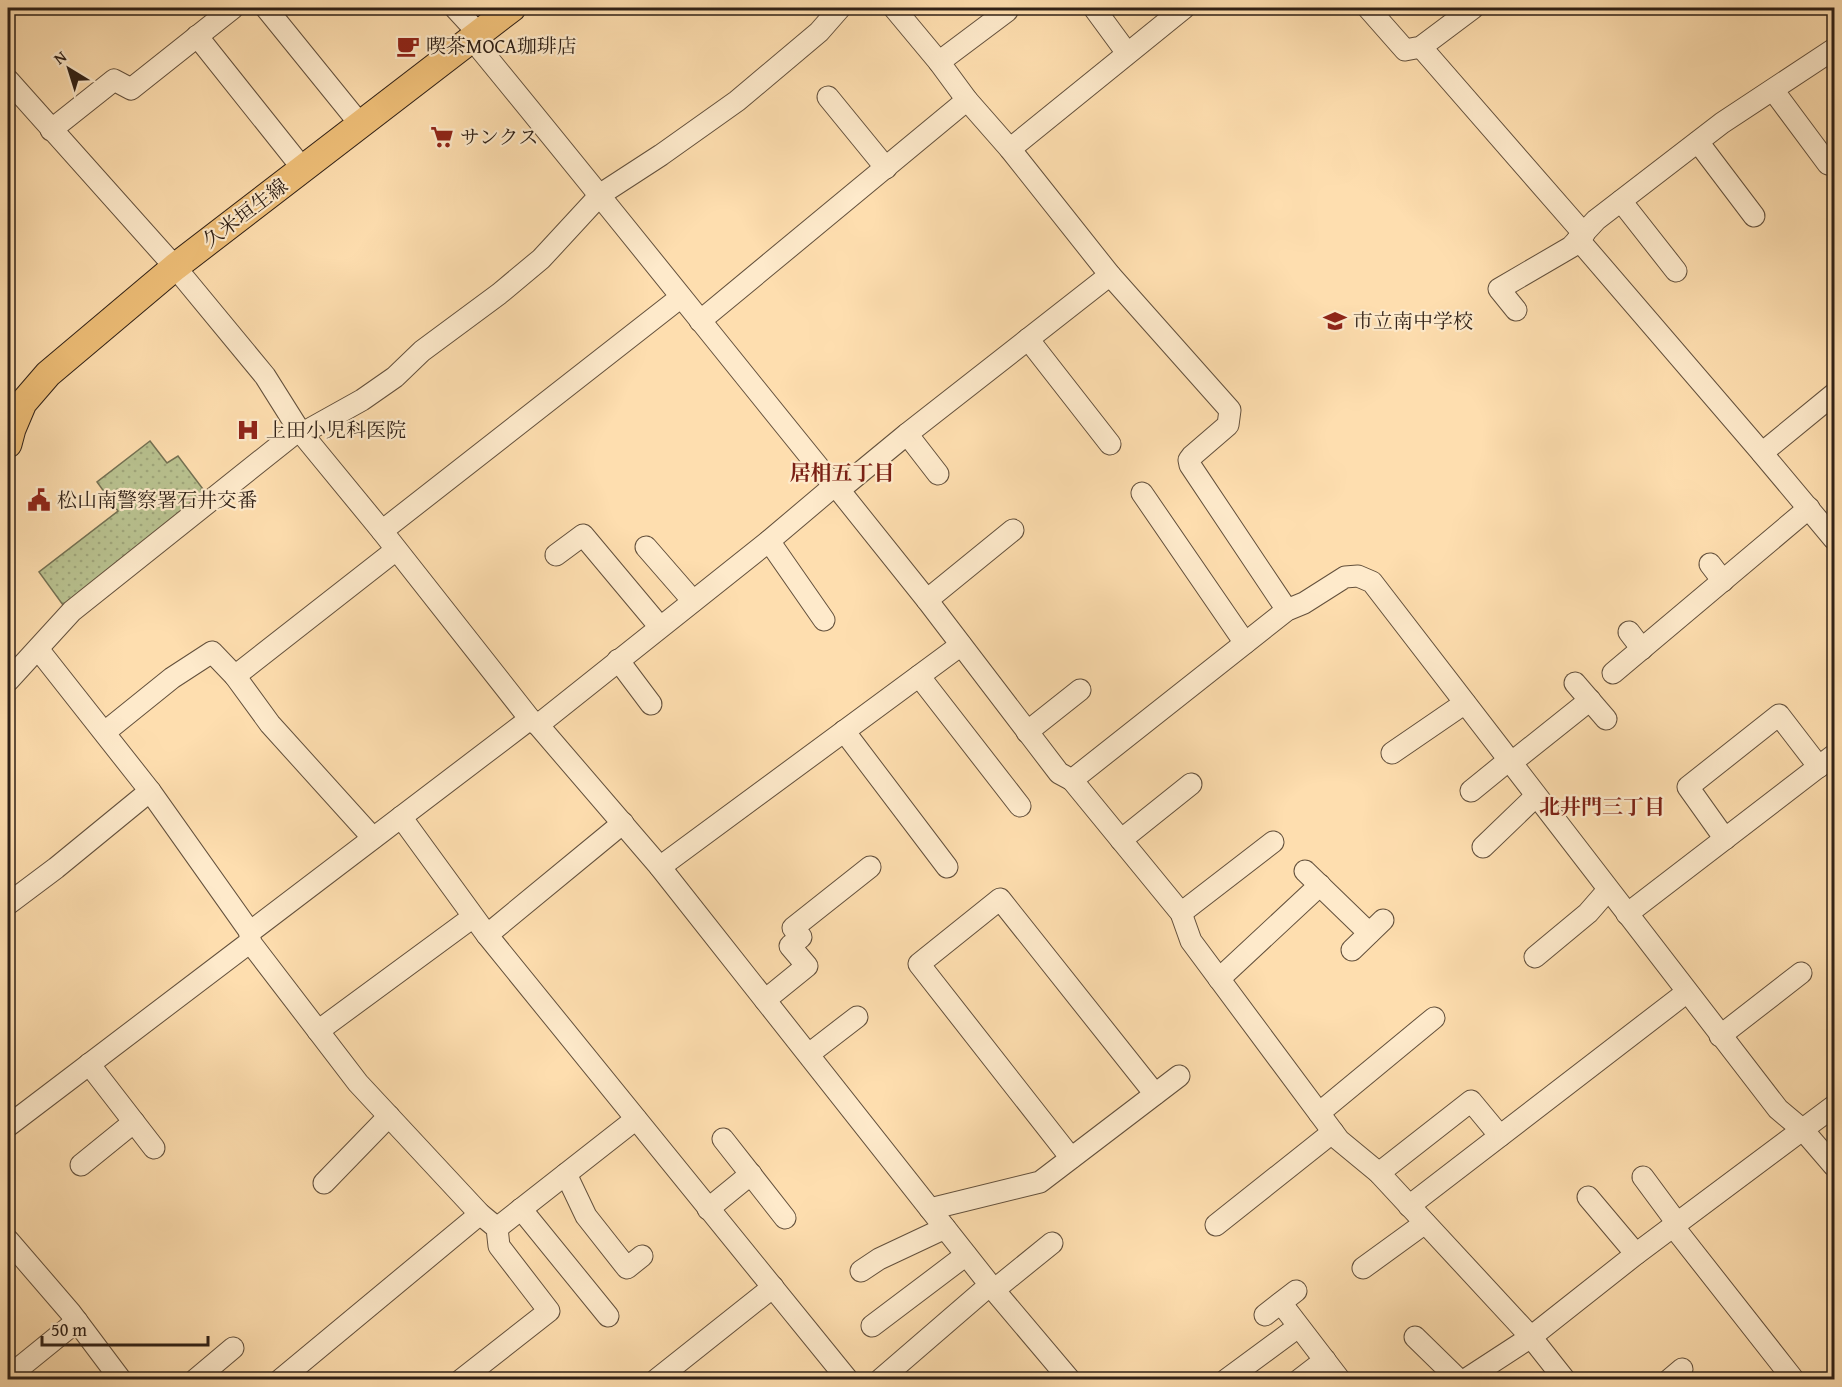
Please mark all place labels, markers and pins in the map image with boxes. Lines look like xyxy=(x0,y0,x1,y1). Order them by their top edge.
place label: 喫茶MOCA珈琲店 xyxy=(426,31,577,60)
cafe icon: 喫茶MOCA珈琲店 xyxy=(395,33,421,59)
place label: サンクス xyxy=(460,122,538,151)
supermarket icon: サンクス xyxy=(429,124,455,150)
place label: 市立南中学校 xyxy=(1353,306,1473,335)
school or university icon: 市立南中学校 xyxy=(1322,308,1348,334)
place label: 上田小児科医院 xyxy=(266,415,406,444)
hospital icon: 上田小児科医院 xyxy=(235,417,261,443)
place label: 松山南警察署石井交番 xyxy=(57,485,257,514)
public building icon: 松山南警察署石井交番 xyxy=(26,487,52,513)

